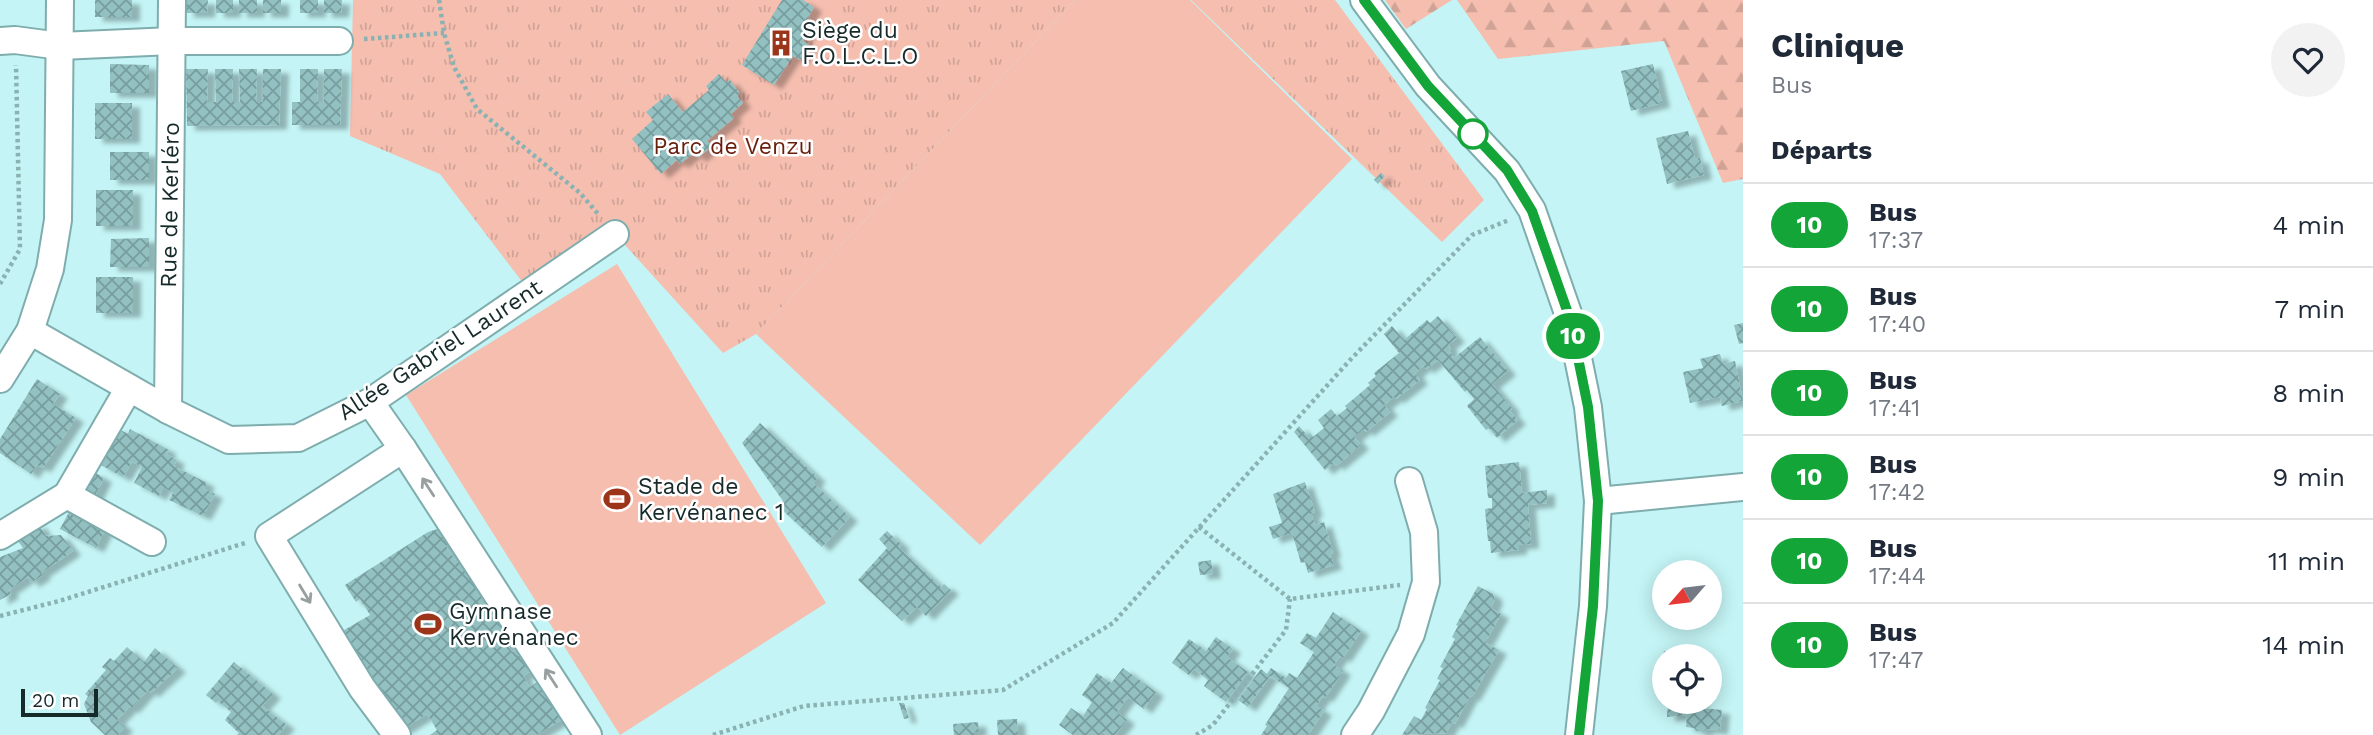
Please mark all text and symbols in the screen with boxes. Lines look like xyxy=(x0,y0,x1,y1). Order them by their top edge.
place label: Siège du F.O.L.C.L.O xyxy=(802,17,919,70)
button: heart xyxy=(2271,23,2345,97)
text: Clinique xyxy=(1771,26,1904,65)
building icon: Siège du F.O.L.C.L.O xyxy=(766,28,796,58)
text: Bus xyxy=(1771,72,1812,99)
unlabelled marker xyxy=(1458,119,1488,149)
street label: Rue de Kerléro xyxy=(155,122,185,288)
park label: Parc de Venzu xyxy=(653,133,813,160)
text: Départs xyxy=(1771,135,1872,165)
text: Bus xyxy=(1869,197,1917,227)
text: 4 min xyxy=(2272,210,2345,240)
text: 10 xyxy=(1797,211,1822,239)
text: 17:37 xyxy=(1869,227,1923,254)
street label: Allée Gabriel Laurent xyxy=(333,274,547,426)
text: Bus xyxy=(1869,281,1917,311)
text: 7 min xyxy=(2275,294,2345,324)
text: 10 xyxy=(1797,295,1822,323)
text: 17:40 xyxy=(1869,311,1926,338)
line badge: 10 xyxy=(1542,313,1604,359)
text: 10 xyxy=(1560,322,1586,350)
text: Bus xyxy=(1869,365,1917,395)
text: 8 min xyxy=(2272,378,2345,408)
text: 10 xyxy=(1797,379,1822,407)
text: 17:41 xyxy=(1869,395,1920,422)
text: Bus xyxy=(1869,449,1917,479)
text: 9 min xyxy=(2272,462,2345,492)
text: 10 xyxy=(1797,463,1822,491)
place label: Stade de Kervénanec 1 xyxy=(638,473,784,526)
one-way arrow xyxy=(420,477,434,497)
text: 17:42 xyxy=(1869,479,1925,506)
sports icon: Stade de Kervénanec 1 xyxy=(602,484,632,514)
text: Bus xyxy=(1869,533,1917,563)
text: 11 min xyxy=(2268,546,2345,576)
text: 10 xyxy=(1797,547,1822,575)
north arrow xyxy=(1652,560,1722,630)
map controls xyxy=(1652,560,1722,714)
text: 17:44 xyxy=(1869,563,1926,590)
one-way arrow xyxy=(298,584,312,604)
place label: Gymnase Kervénanec xyxy=(449,598,579,651)
sports icon: Gymnase Kervénanec xyxy=(413,609,443,639)
text: Bus xyxy=(1869,617,1917,647)
text: 14 min xyxy=(2262,630,2345,660)
text: 10 xyxy=(1797,631,1822,659)
button: locate xyxy=(1652,644,1722,714)
text: 17:47 xyxy=(1869,647,1924,674)
one-way arrow xyxy=(544,668,558,688)
scale bar xyxy=(21,686,98,718)
text: 20 m xyxy=(32,689,79,712)

